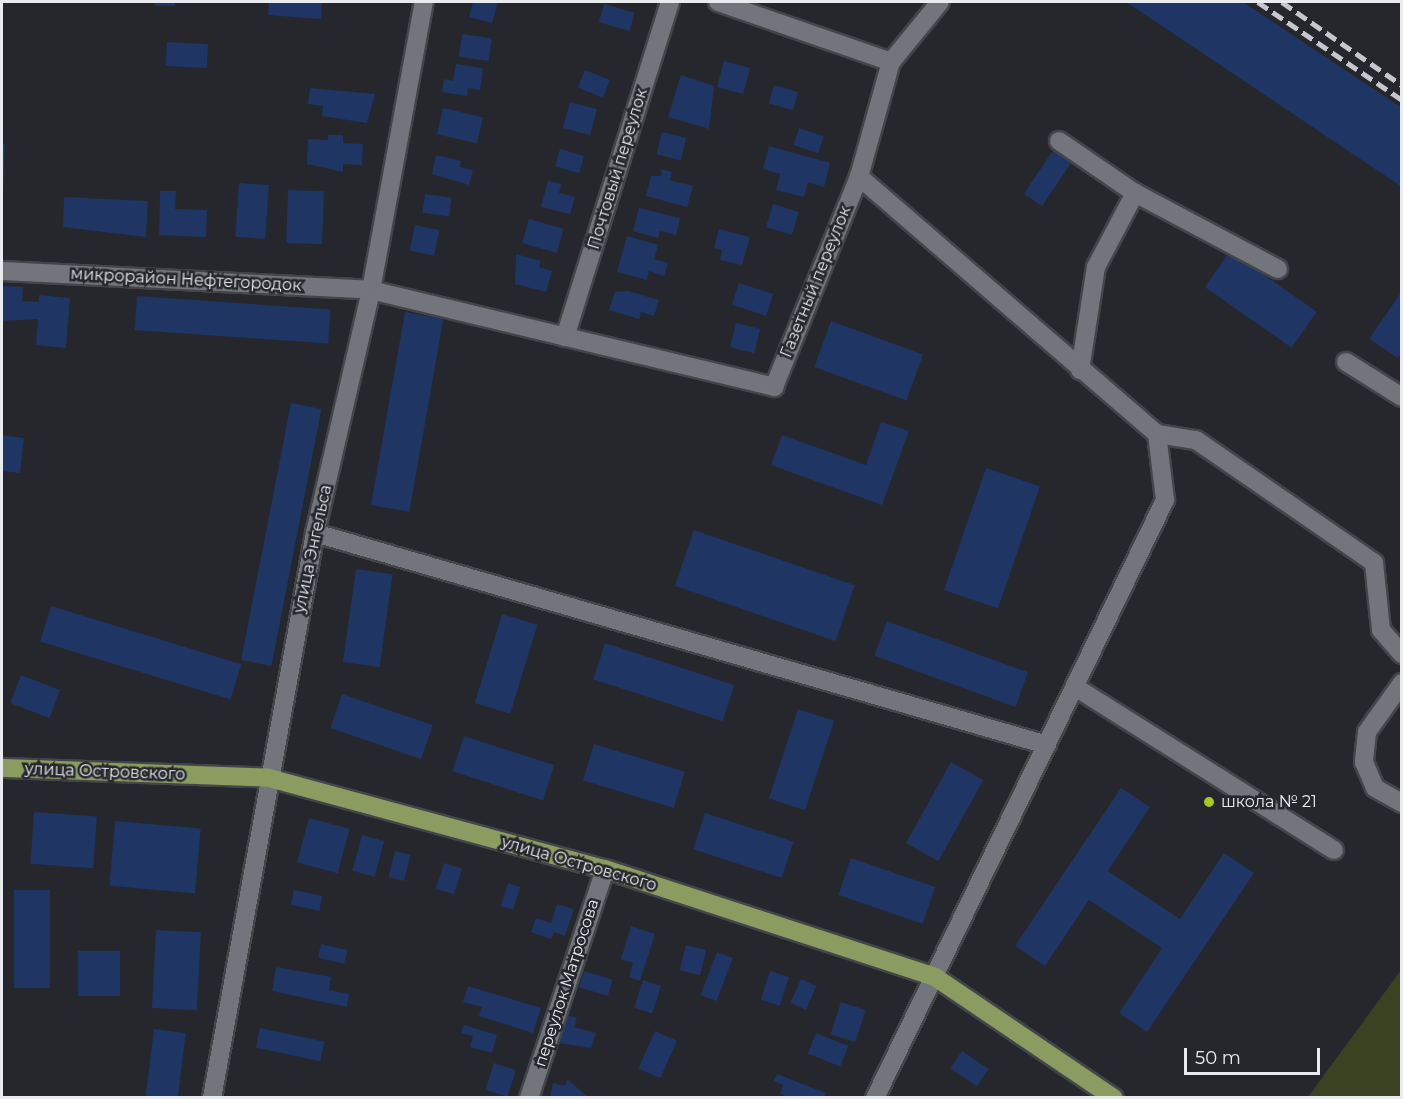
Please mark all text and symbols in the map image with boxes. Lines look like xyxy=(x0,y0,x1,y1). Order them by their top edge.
street label: Почтовый переулок xyxy=(584,86,652,252)
street label: Газетный переулок xyxy=(777,203,855,361)
street label: микрорайон Нефтегородок xyxy=(70,264,302,296)
street label: улица Энгельса xyxy=(290,483,336,615)
street label: улица Островского xyxy=(24,760,186,784)
place label: школа № 21 xyxy=(1221,792,1317,812)
marker: школа № 21 xyxy=(1202,795,1216,809)
street label: улица Островского xyxy=(499,833,659,895)
street label: переулок Матросова xyxy=(531,897,603,1069)
scale bar xyxy=(1187,1036,1324,1074)
text: 50 m xyxy=(1195,1047,1241,1069)

